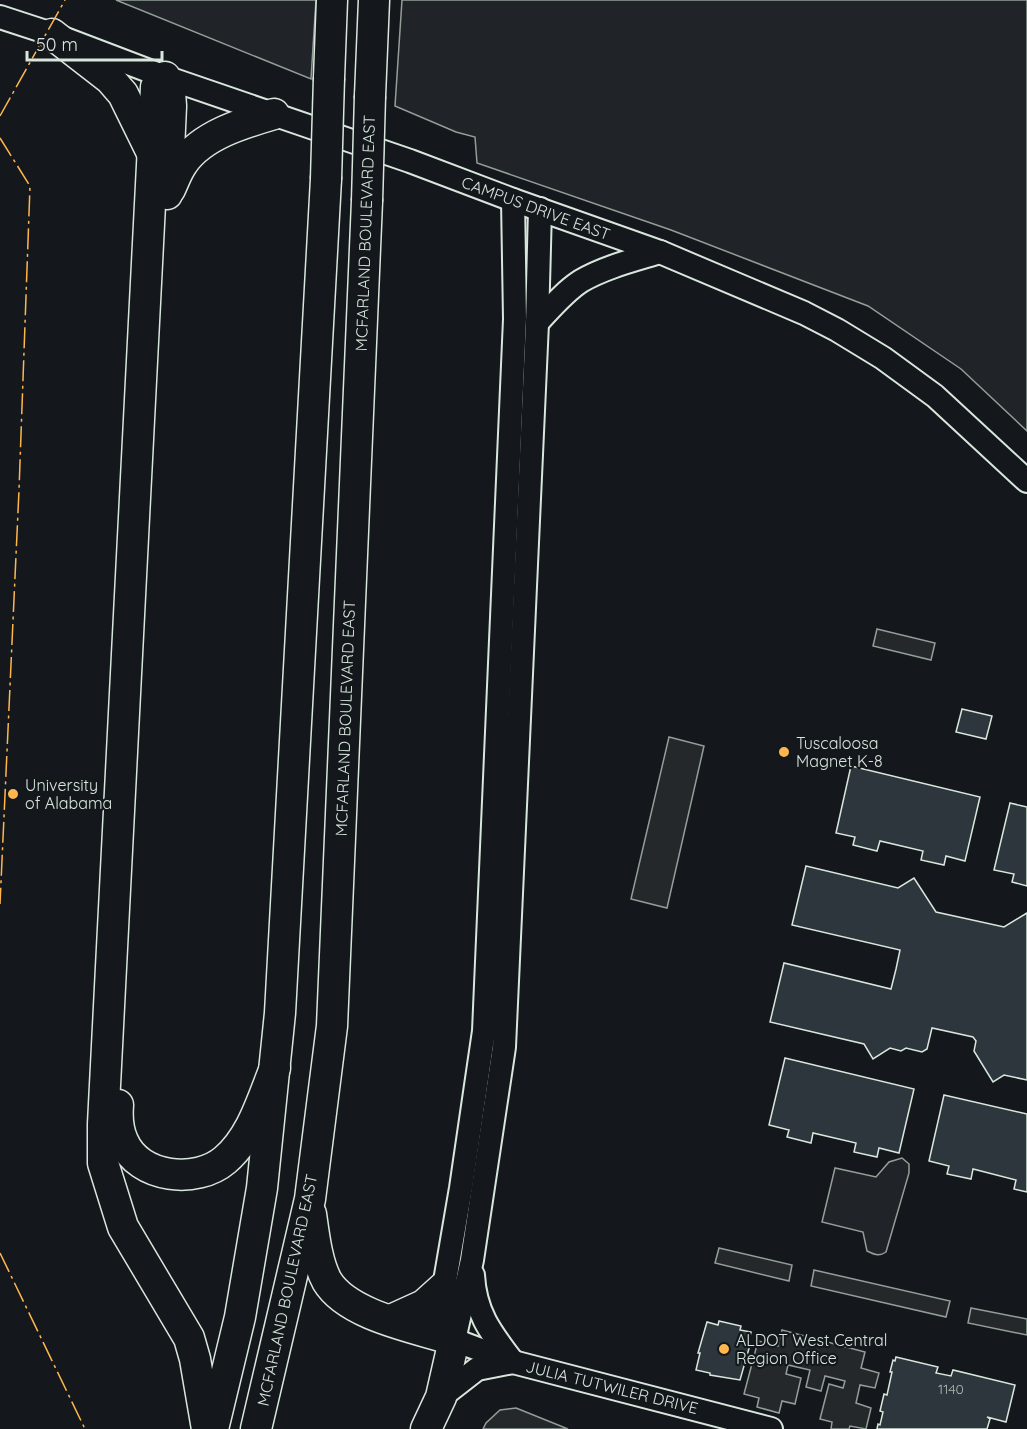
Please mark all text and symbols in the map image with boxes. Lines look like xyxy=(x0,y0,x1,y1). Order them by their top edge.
scale bar xyxy=(27,24,162,62)
text: 50 m xyxy=(36,33,78,56)
street label: MCFARLAND BOULEVARD EAST xyxy=(351,114,379,352)
street label: CAMPUS DRIVE EAST xyxy=(459,172,613,244)
street label: MCFARLAND BOULEVARD EAST xyxy=(331,599,359,837)
place label: Tuscaloosa Magnet K-8 xyxy=(796,733,883,771)
marker: Tuscaloosa Magnet K-8 xyxy=(777,745,791,759)
place label: University of Alabama xyxy=(25,775,112,813)
marker: University of Alabama xyxy=(6,787,20,801)
street label: MCFARLAND BOULEVARD EAST xyxy=(253,1172,321,1408)
place label: ALDOT West Central Region Office xyxy=(736,1330,887,1368)
marker: ALDOT West Central Region Office xyxy=(717,1342,731,1356)
street label: JULIA TUTWILER DRIVE xyxy=(524,1356,700,1418)
house number: 1140 xyxy=(938,1380,964,1398)

